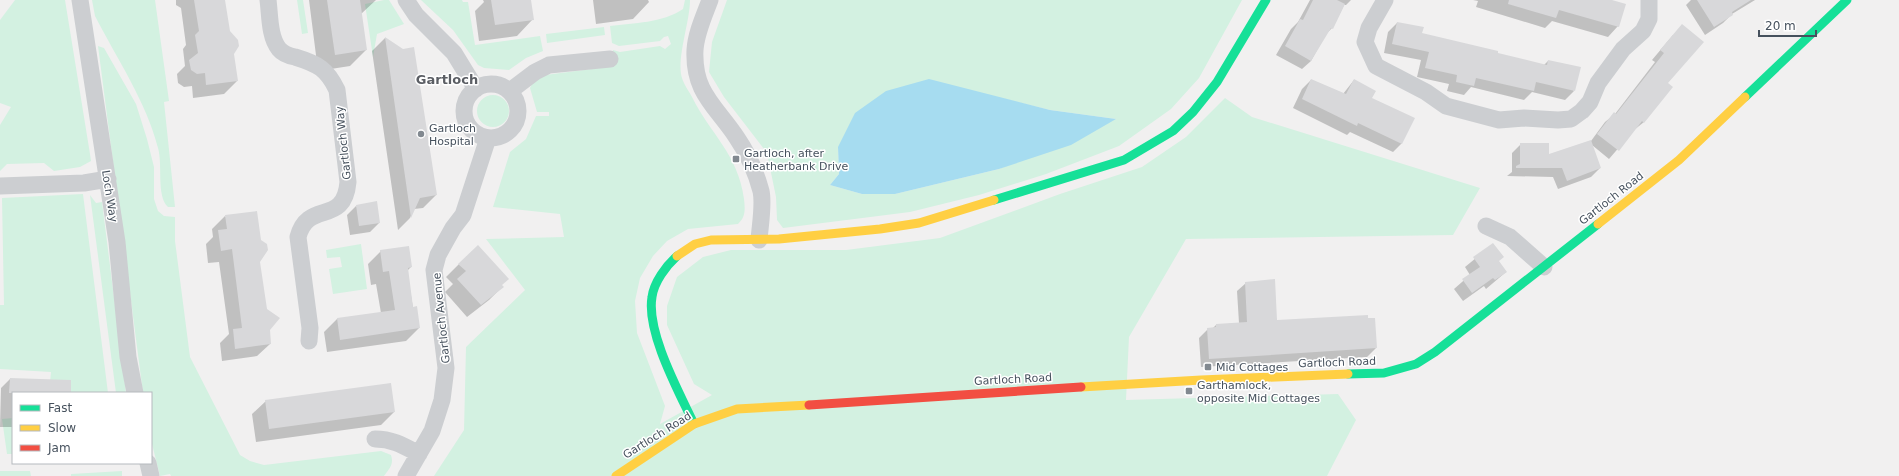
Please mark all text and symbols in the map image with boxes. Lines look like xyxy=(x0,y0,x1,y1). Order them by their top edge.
scale bar xyxy=(1759,12,1816,38)
text: 20 m xyxy=(1765,19,1796,33)
district label: Gartloch xyxy=(416,72,478,87)
street label: Gartloch Way xyxy=(333,105,354,180)
place label: Gartloch Hospital xyxy=(429,122,476,148)
marker: Gartloch Hospital xyxy=(416,129,426,139)
place label: Gartloch, after Heatherbank Drive xyxy=(744,147,848,173)
marker: Gartloch, after Heatherbank Drive xyxy=(731,154,741,164)
street label: Loch Way xyxy=(99,169,120,224)
street label: Gartloch Road xyxy=(1577,169,1646,228)
street label: Gartloch Avenue xyxy=(430,272,453,364)
street label: Gartloch Road xyxy=(1298,355,1376,370)
place label: Mid Cottages xyxy=(1216,361,1289,374)
marker: Mid Cottages xyxy=(1203,362,1213,372)
street label: Gartloch Road xyxy=(974,371,1052,388)
place label: Garthamlock, opposite Mid Cottages xyxy=(1197,379,1320,405)
marker: Garthamlock, opposite Mid Cottages xyxy=(1184,386,1194,396)
legend xyxy=(12,392,152,464)
text: Fast xyxy=(48,401,72,415)
street label: Gartloch Road xyxy=(621,409,694,462)
text: Slow xyxy=(48,421,76,435)
text: Jam xyxy=(47,441,71,455)

